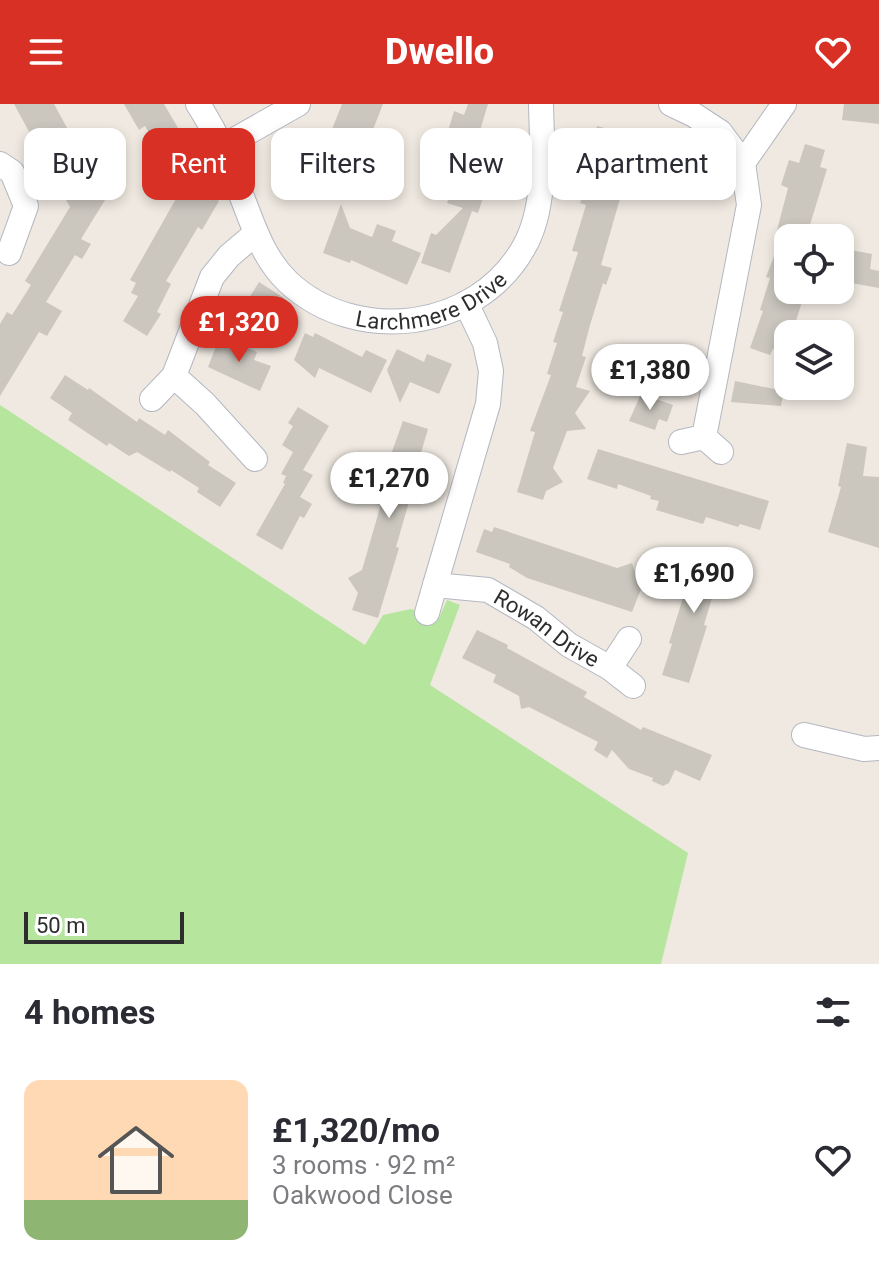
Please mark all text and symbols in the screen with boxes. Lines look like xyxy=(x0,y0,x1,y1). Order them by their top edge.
icon: menu xyxy=(24,30,68,74)
icon: heart xyxy=(811,30,855,74)
text: Dwello xyxy=(385,31,494,73)
chip: Buy xyxy=(24,128,126,200)
chip: Rent xyxy=(142,128,255,200)
chip: Filters xyxy=(271,128,404,200)
chip: New xyxy=(420,128,532,200)
chip: Apartment xyxy=(548,128,736,200)
map controls xyxy=(774,224,854,400)
button: locate xyxy=(774,224,854,304)
street label: Larchmere Drive xyxy=(354,267,512,334)
pin: £1,320 xyxy=(174,296,304,364)
text: £1,320 xyxy=(198,307,280,337)
button: layers xyxy=(774,320,854,400)
pin: £1,380 xyxy=(585,344,715,412)
text: £1,380 xyxy=(609,355,691,385)
pin: £1,270 xyxy=(324,452,454,520)
text: £1,270 xyxy=(348,463,430,493)
pin: £1,690 xyxy=(629,547,759,615)
text: £1,690 xyxy=(653,558,735,588)
street label: Rowan Drive xyxy=(490,584,604,672)
scale bar xyxy=(24,908,184,944)
text: 50 m xyxy=(36,913,85,938)
icon: filters xyxy=(811,990,855,1034)
text: 4 homes xyxy=(24,992,155,1032)
text: £1,320/mo xyxy=(272,1110,440,1150)
icon: home xyxy=(88,1112,184,1208)
icon: heart xyxy=(811,1138,855,1182)
text: 3 rooms · 92 m² xyxy=(272,1150,455,1180)
text: Oakwood Close xyxy=(272,1180,453,1210)

